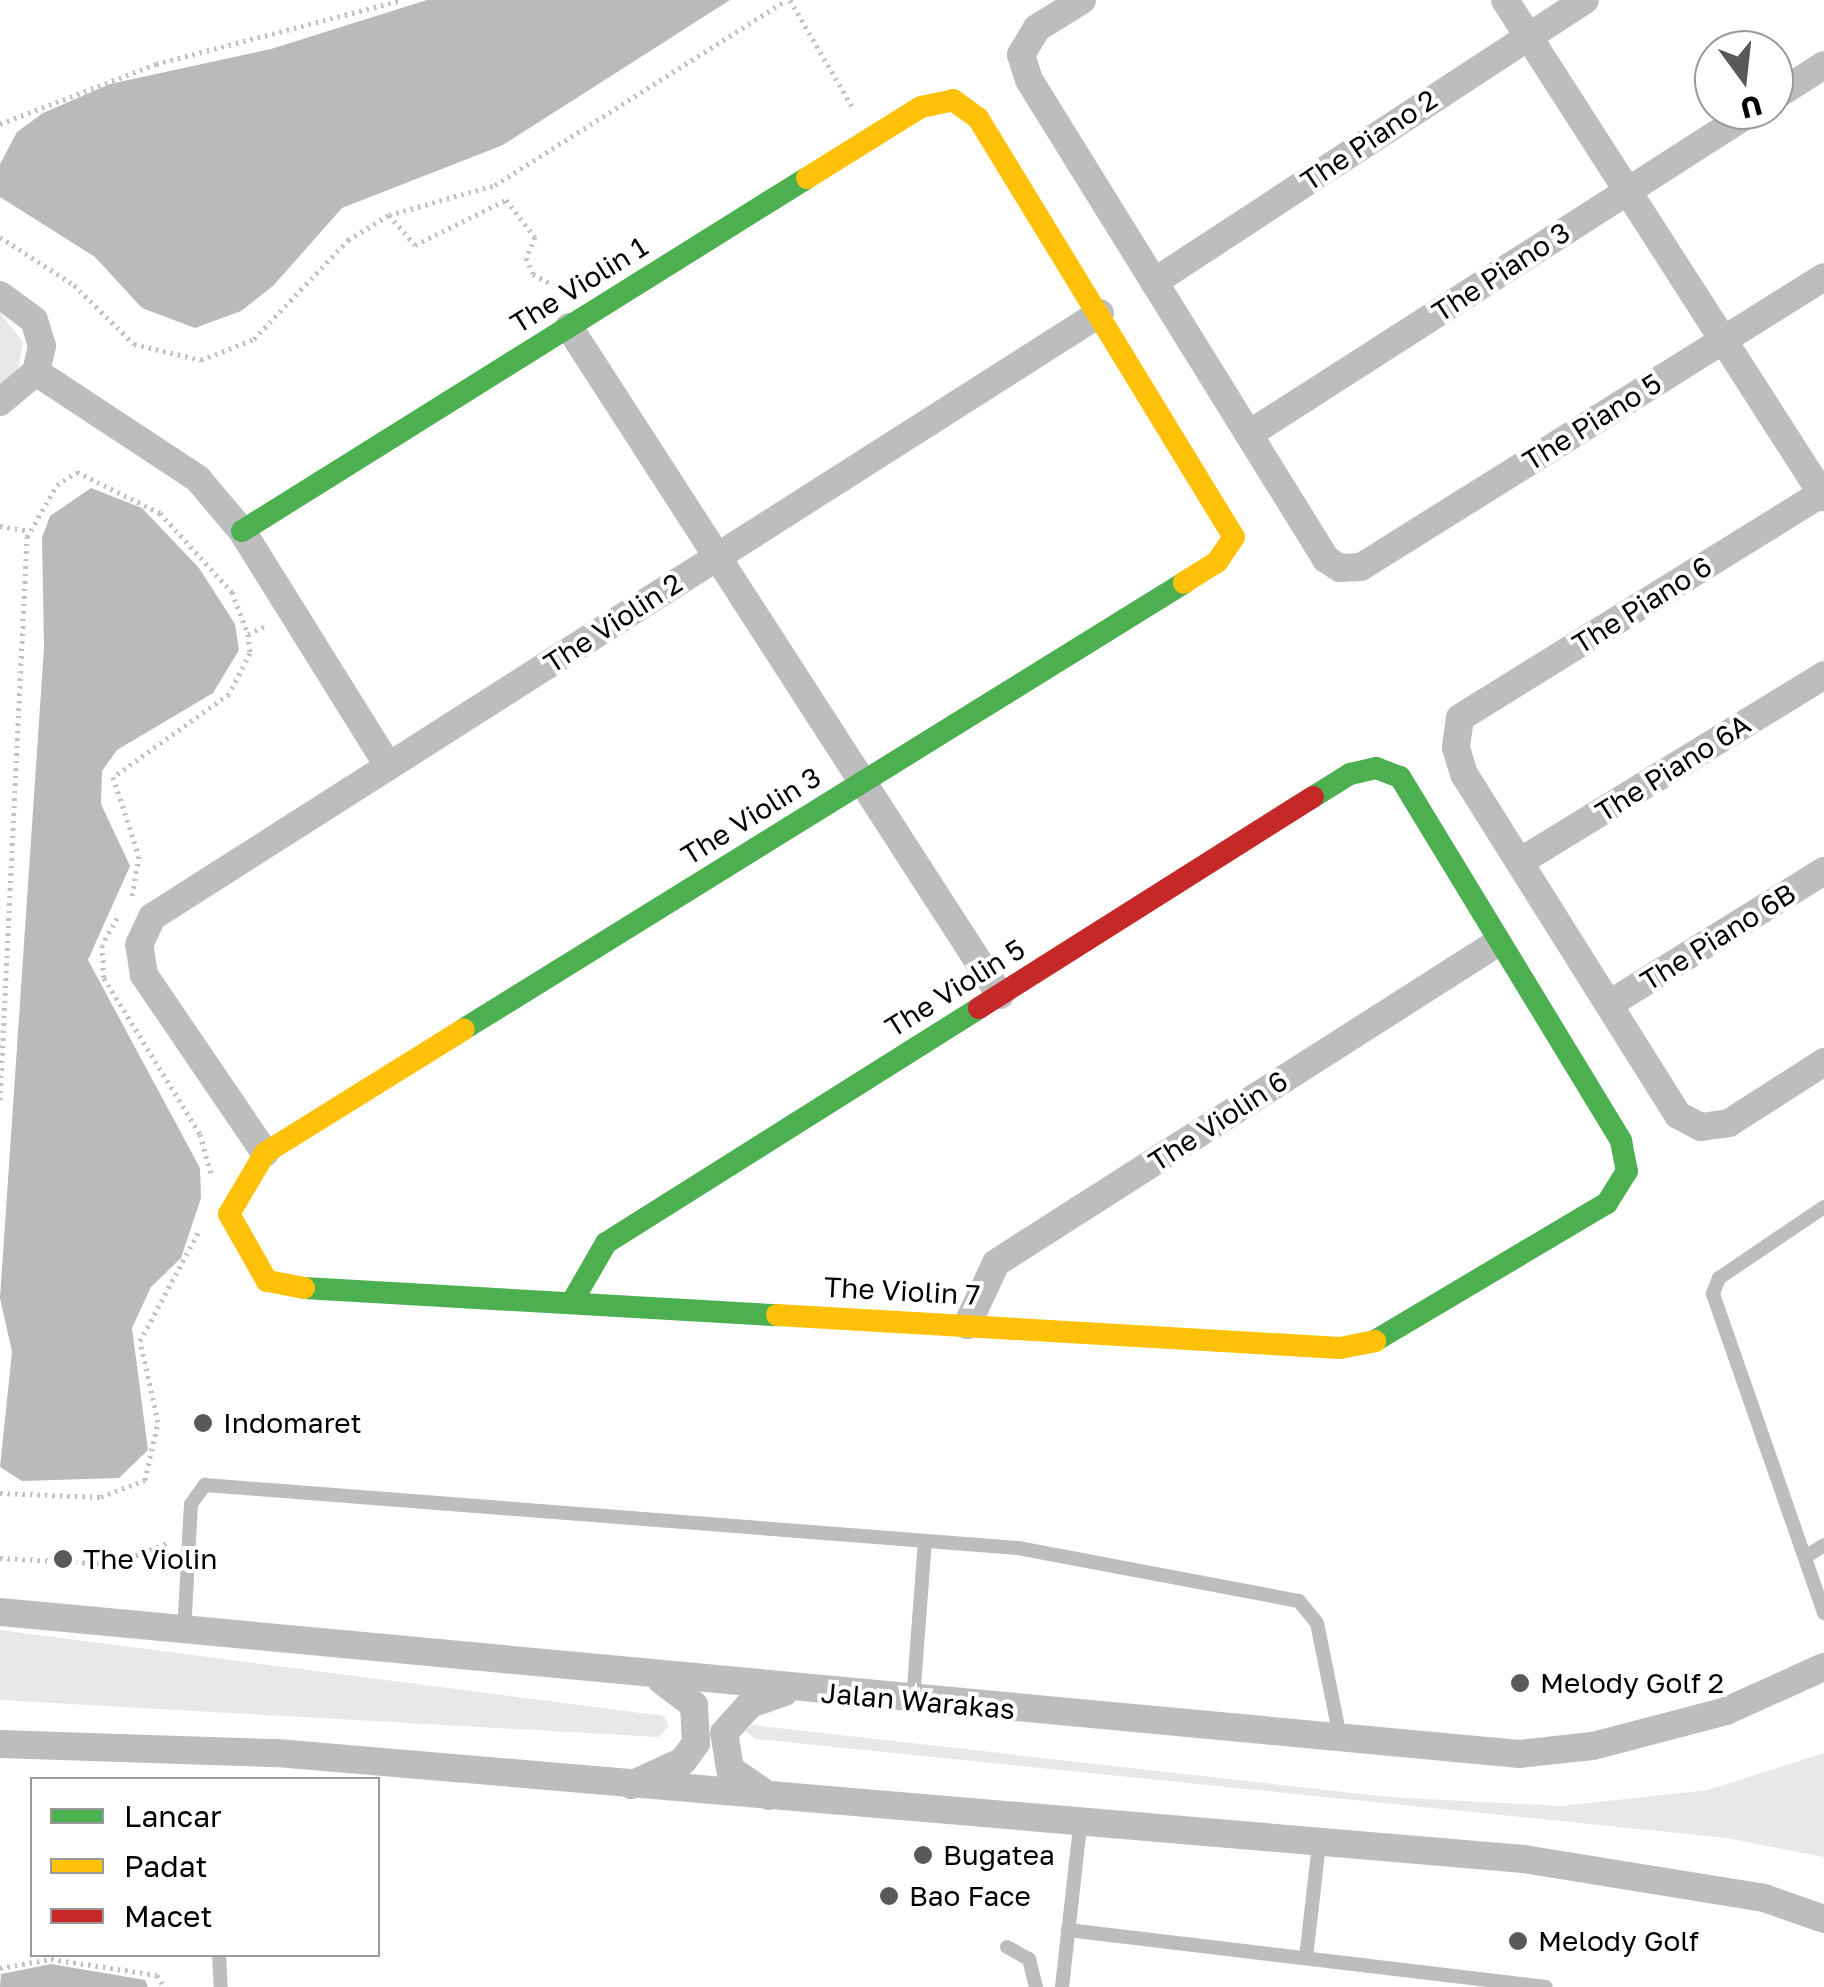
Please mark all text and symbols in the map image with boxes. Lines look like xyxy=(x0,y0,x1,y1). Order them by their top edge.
north arrow xyxy=(1694,30,1794,130)
street label: The Piano 2 xyxy=(1295,82,1443,198)
text: U xyxy=(1737,89,1766,126)
street label: The Piano 3 xyxy=(1426,215,1576,329)
street label: The Violin 1 xyxy=(504,230,654,340)
street label: The Piano 5 xyxy=(1517,366,1667,478)
street label: The Piano 6 xyxy=(1566,549,1718,661)
street label: The Violin 2 xyxy=(538,566,688,680)
street label: The Piano 6A xyxy=(1589,707,1757,829)
street label: The Violin 3 xyxy=(675,760,827,872)
street label: The Piano 6B xyxy=(1634,876,1802,998)
street label: The Violin 5 xyxy=(879,932,1031,1044)
street label: The Violin 6 xyxy=(1142,1064,1294,1178)
street label: The Violin 7 xyxy=(823,1270,981,1312)
place label: Indomaret xyxy=(223,1406,362,1440)
marker: Indomaret xyxy=(192,1412,214,1434)
place label: The Violin xyxy=(83,1542,218,1576)
marker: The Violin xyxy=(52,1548,74,1570)
place label: Melody Golf 2 xyxy=(1540,1666,1724,1700)
marker: Melody Golf 2 xyxy=(1509,1672,1531,1694)
street label: Jalan Warakas xyxy=(820,1676,1016,1726)
legend xyxy=(30,1777,380,1957)
text: Lancar xyxy=(124,1798,222,1834)
place label: Bugatea xyxy=(943,1838,1055,1872)
marker: Bugatea xyxy=(912,1844,934,1866)
text: Padat xyxy=(124,1848,207,1884)
place label: Bao Face xyxy=(909,1879,1031,1913)
marker: Bao Face xyxy=(878,1885,900,1907)
text: Macet xyxy=(124,1898,213,1934)
place label: Melody Golf xyxy=(1538,1924,1699,1958)
marker: Melody Golf xyxy=(1507,1930,1529,1952)

